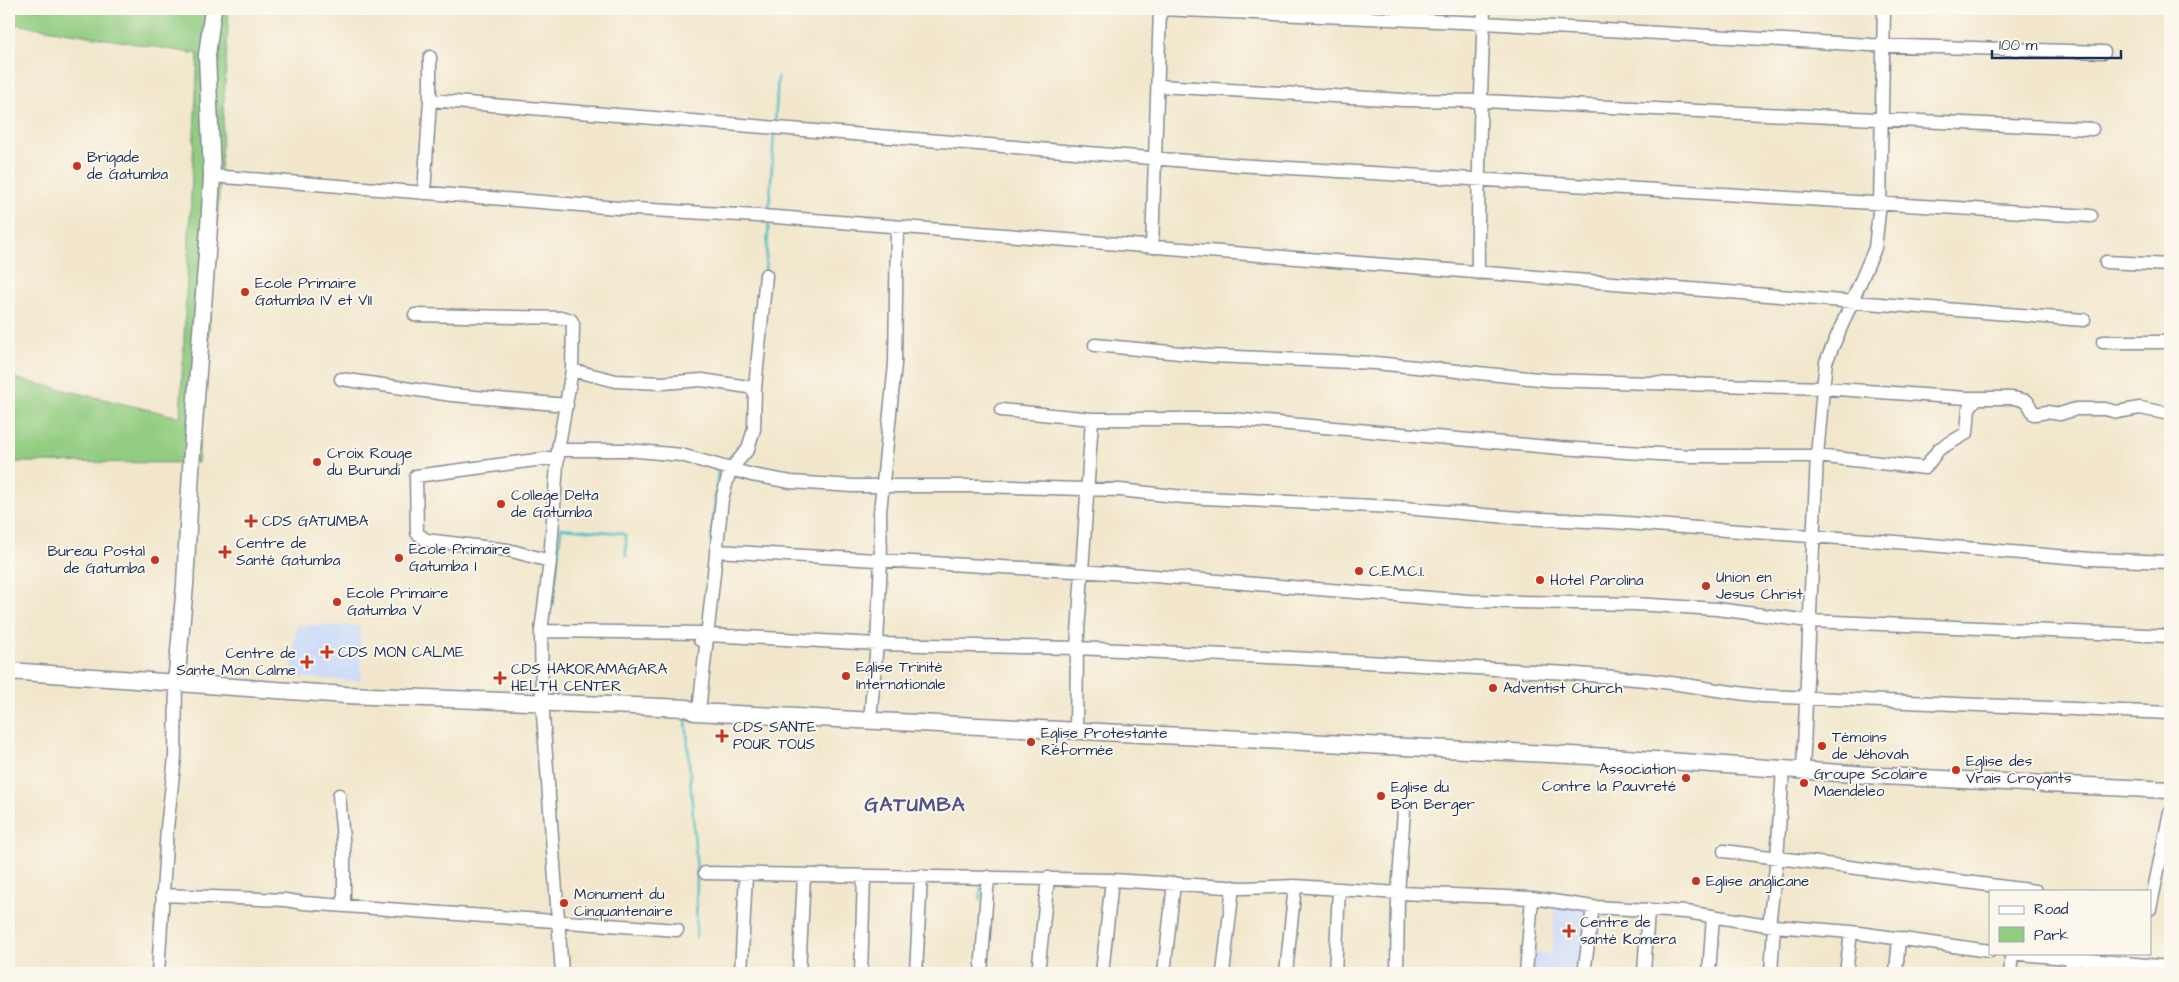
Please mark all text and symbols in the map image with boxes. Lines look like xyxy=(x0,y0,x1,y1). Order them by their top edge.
scale bar xyxy=(1992,28,2120,60)
text: 100 m xyxy=(1999,35,2038,56)
place label: Brigade de Gatumba xyxy=(87,147,169,185)
marker: Brigade de Gatumba xyxy=(71,160,83,172)
place label: Ecole Primaire Gatumba IV et VII xyxy=(255,273,372,311)
marker: Ecole Primaire Gatumba IV et VII xyxy=(239,286,251,298)
place label: Croix Rouge du Burundi xyxy=(327,443,412,481)
marker: Croix Rouge du Burundi xyxy=(311,456,323,468)
place label: College Delta de Gatumba xyxy=(511,485,599,523)
marker: College Delta de Gatumba xyxy=(495,498,507,510)
place label: CDS GATUMBA xyxy=(262,511,369,532)
marker: CDS GATUMBA xyxy=(244,514,258,528)
place label: Centre de Santé Gatumba xyxy=(236,533,341,571)
place label: Ecole Primaire Gatumba I xyxy=(409,539,510,577)
place label: Bureau Postal de Gatumba xyxy=(47,541,145,579)
marker: Centre de Santé Gatumba xyxy=(218,545,232,559)
marker: Ecole Primaire Gatumba I xyxy=(393,552,405,564)
marker: Bureau Postal de Gatumba xyxy=(149,554,161,566)
place label: C.E.M.C.I. xyxy=(1369,561,1424,582)
marker: C.E.M.C.I. xyxy=(1353,565,1365,577)
place label: Union en Jesus Christ xyxy=(1716,567,1803,605)
place label: Hotel Parolina xyxy=(1550,570,1644,591)
marker: Hotel Parolina xyxy=(1534,574,1546,586)
marker: Union en Jesus Christ xyxy=(1700,580,1712,592)
place label: Ecole Primaire Gatumba V xyxy=(347,583,448,621)
marker: Ecole Primaire Gatumba V xyxy=(331,596,343,608)
place label: CDS MON CALME xyxy=(338,642,464,663)
place label: Centre de Sante Mon Calme xyxy=(176,643,296,681)
marker: CDS MON CALME xyxy=(320,645,334,659)
marker: Centre de Sante Mon Calme xyxy=(300,655,314,669)
place label: Eglise Trinité Internationale xyxy=(856,657,946,695)
place label: CDS HAKORAMAGARA HELTH CENTER xyxy=(511,659,668,697)
marker: Eglise Trinité Internationale xyxy=(840,670,852,682)
marker: CDS HAKORAMAGARA HELTH CENTER xyxy=(493,671,507,685)
place label: Adventist Church xyxy=(1503,678,1623,699)
marker: Adventist Church xyxy=(1487,682,1499,694)
place label: CDS SANTE POUR TOUS xyxy=(733,717,816,755)
place label: Eglise Protestante Réformée xyxy=(1041,723,1167,761)
place label: Témoins de Jéhovah xyxy=(1832,727,1909,765)
marker: CDS SANTE POUR TOUS xyxy=(715,729,729,743)
marker: Eglise Protestante Réformée xyxy=(1025,736,1037,748)
marker: Témoins de Jéhovah xyxy=(1816,740,1828,752)
place label: Eglise des Vrais Croyants xyxy=(1966,751,2072,790)
place label: Association Contre la Pauvreté xyxy=(1542,759,1676,797)
place label: Groupe Scolaire Maendeleo xyxy=(1814,764,1927,802)
marker: Eglise des Vrais Croyants xyxy=(1950,764,1962,776)
marker: Association Contre la Pauvreté xyxy=(1680,772,1692,784)
place label: Eglise du Bon Berger xyxy=(1391,777,1475,816)
marker: Groupe Scolaire Maendeleo xyxy=(1798,777,1810,789)
marker: Eglise du Bon Berger xyxy=(1375,790,1387,802)
district label: GATUMBA xyxy=(865,791,965,819)
place label: Eglise anglicane xyxy=(1706,871,1809,893)
marker: Eglise anglicane xyxy=(1690,875,1702,887)
place label: Monument du Cinquantenaire xyxy=(574,884,673,922)
legend xyxy=(1989,890,2152,954)
marker: Monument du Cinquantenaire xyxy=(558,897,570,909)
text: Road xyxy=(2034,899,2069,920)
place label: Centre de santé Komera xyxy=(1580,912,1676,950)
marker: Centre de santé Komera xyxy=(1562,924,1576,938)
text: Park xyxy=(2034,925,2069,946)

